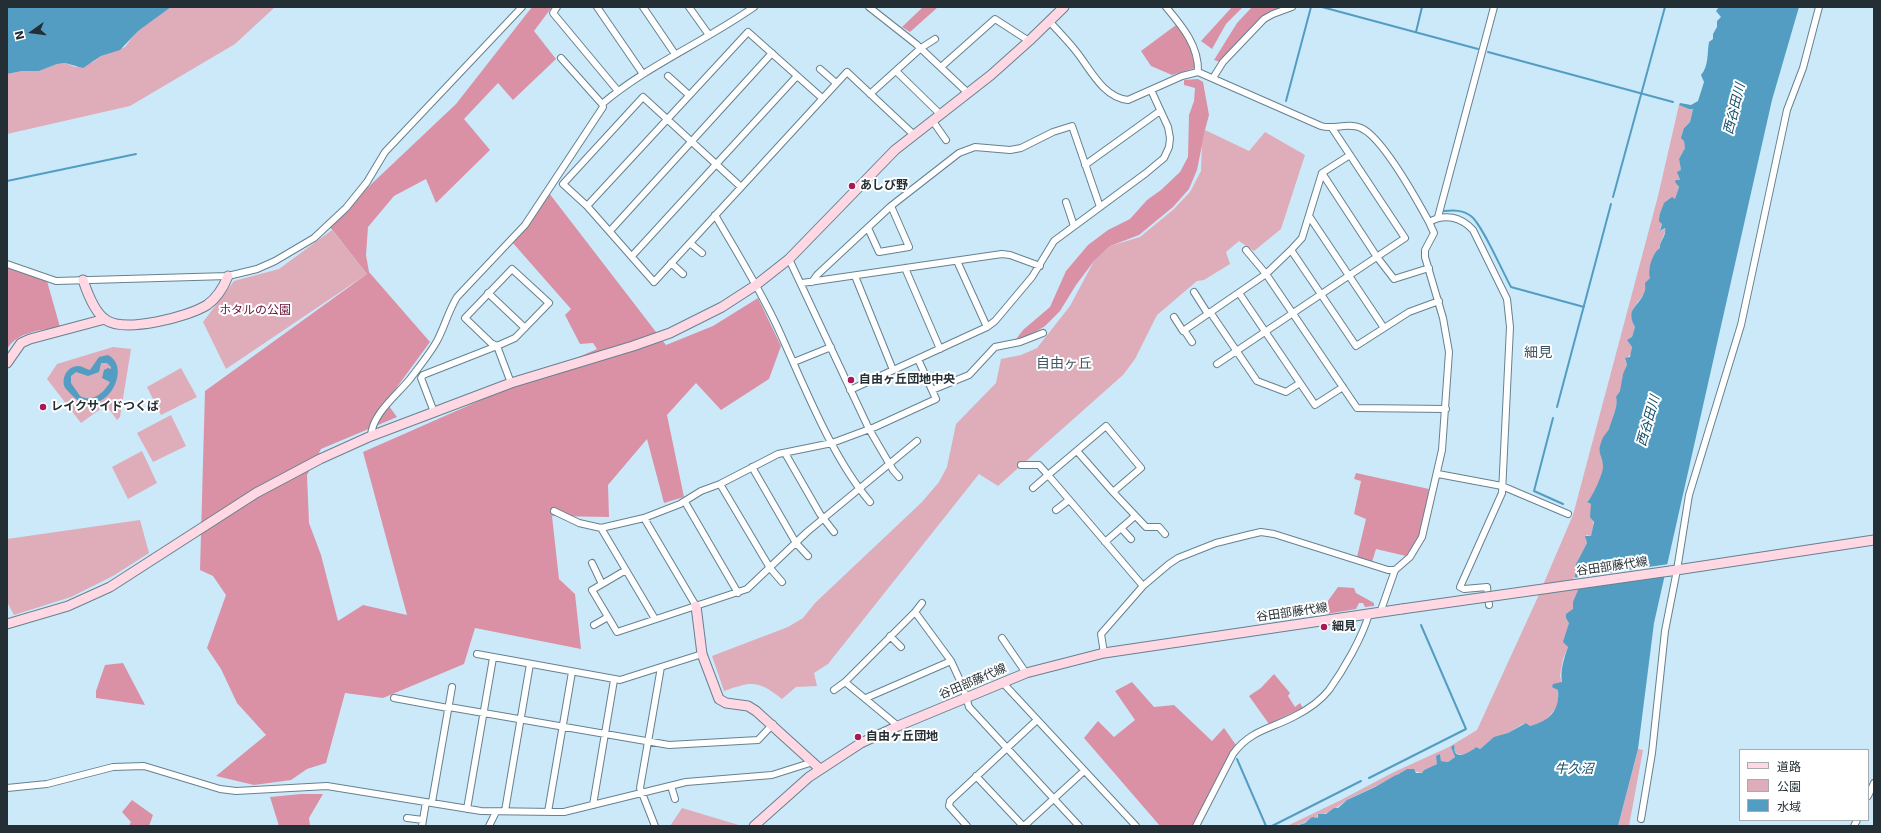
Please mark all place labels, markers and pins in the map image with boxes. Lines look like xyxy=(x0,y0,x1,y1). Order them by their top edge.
place label: あしび野 xyxy=(860,179,908,193)
marker: あしび野 xyxy=(847,181,857,191)
place label: 自由ヶ丘団地中央 xyxy=(859,373,955,387)
marker: 自由ヶ丘団地中央 xyxy=(846,375,856,385)
place label: レイクサイドつくば xyxy=(51,400,159,414)
marker: レイクサイドつくば xyxy=(38,402,48,412)
place label: 細見 xyxy=(1332,620,1356,634)
marker: 細見 xyxy=(1319,622,1329,632)
place label: 自由ヶ丘団地 xyxy=(866,730,938,744)
marker: 自由ヶ丘団地 xyxy=(853,732,863,742)

